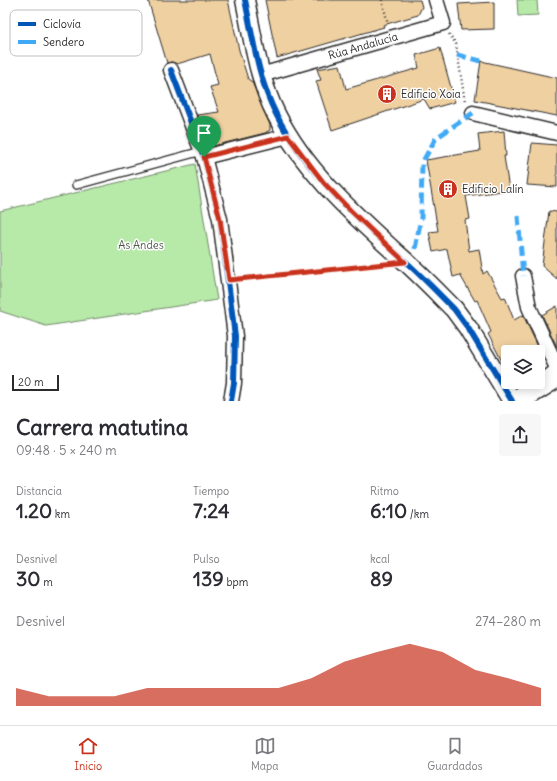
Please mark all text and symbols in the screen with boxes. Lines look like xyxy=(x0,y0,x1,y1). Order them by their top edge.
legend xyxy=(10,10,142,56)
text: Ciclovía xyxy=(43,17,81,31)
street label: Rúa Andalucía xyxy=(327,29,399,62)
text: Sendero xyxy=(43,35,84,49)
building icon: Edificio Xoia xyxy=(376,83,398,105)
place label: Edificio Xoia xyxy=(401,87,461,101)
pin xyxy=(187,116,221,157)
icon: arrive xyxy=(193,122,215,144)
building icon: Edificio Lalín xyxy=(437,178,459,200)
place label: Edificio Lalín xyxy=(462,182,524,196)
park label: As Andes xyxy=(118,238,164,252)
map controls xyxy=(501,345,545,389)
button: layers xyxy=(501,345,545,389)
scale bar xyxy=(12,373,59,392)
text: 20 m xyxy=(18,375,44,389)
text: Carrera matutina xyxy=(16,413,188,441)
button: share xyxy=(499,414,541,456)
text: 09:48 · 5 × 240 m xyxy=(16,442,117,459)
text: Distancia xyxy=(16,484,62,498)
text: Tiempo xyxy=(193,484,229,498)
text: Ritmo xyxy=(370,484,399,498)
text: 1.20 xyxy=(16,498,52,523)
text: 7:24 xyxy=(193,498,230,523)
text: 6:10 xyxy=(370,498,407,523)
text: km xyxy=(52,507,70,521)
text: /km xyxy=(407,507,429,521)
text: Desnivel xyxy=(16,552,57,566)
text: Pulso xyxy=(193,552,220,566)
text: kcal xyxy=(370,552,390,566)
text: 30 xyxy=(16,566,41,591)
text: 139 xyxy=(193,566,224,591)
text: 89 xyxy=(370,566,393,591)
text: m xyxy=(41,575,53,589)
text: bpm xyxy=(224,575,248,589)
text: Desnivel xyxy=(16,613,65,630)
text: 274–280 m xyxy=(475,613,541,630)
tab: Inicio xyxy=(74,735,102,773)
tab: Mapa xyxy=(251,735,279,773)
tab: Guardados xyxy=(427,735,483,773)

